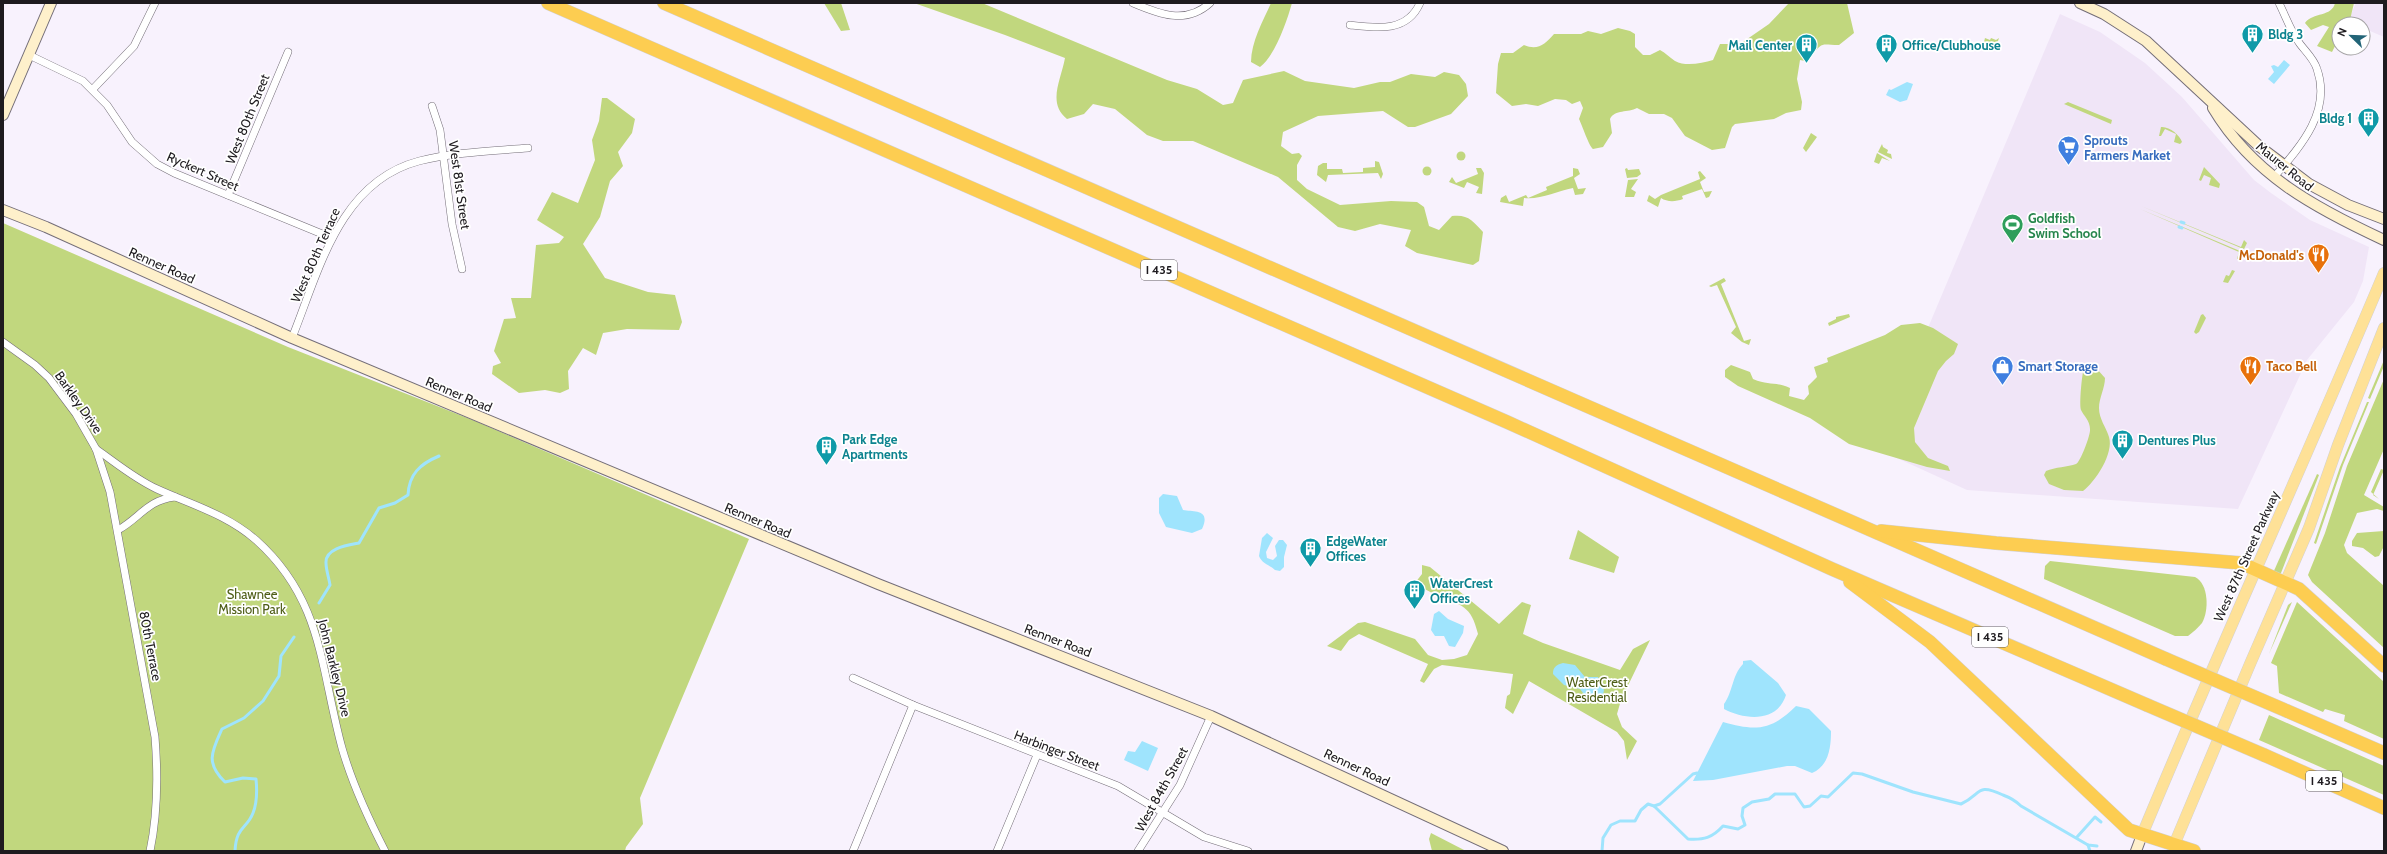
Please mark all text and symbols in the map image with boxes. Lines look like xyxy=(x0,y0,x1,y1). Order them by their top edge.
north arrow xyxy=(2331,16,2371,56)
building icon: Bldg 3 xyxy=(2240,21,2266,54)
place label: Bldg 3 xyxy=(2268,26,2303,42)
text: N xyxy=(2334,26,2350,38)
building icon: Mail Center xyxy=(1794,32,1820,65)
building icon: Office/Clubhouse xyxy=(1874,32,1900,65)
place label: Mail Center xyxy=(1728,37,1793,53)
place label: Office/Clubhouse xyxy=(1902,37,2001,53)
street label: West 80th Street xyxy=(222,71,273,166)
building icon: Bldg 1 xyxy=(2355,105,2381,138)
place label: Bldg 1 xyxy=(2319,110,2352,126)
place label: Sprouts Farmers Market xyxy=(2084,132,2171,163)
supermarket icon: Sprouts Farmers Market xyxy=(2055,134,2081,167)
street label: Maurer Road xyxy=(2253,138,2317,194)
street label: West 81st Street xyxy=(446,140,474,231)
street label: Ryckert Street xyxy=(165,148,242,194)
street label: West 80th Terrace xyxy=(287,205,343,305)
place label: Goldfish Swim School xyxy=(2028,210,2102,241)
sports icon: Goldfish Swim School xyxy=(1999,212,2025,245)
restaurant icon: McDonald's xyxy=(2306,242,2332,275)
street label: Renner Road xyxy=(126,243,198,287)
place label: McDonald's xyxy=(2239,247,2304,263)
road number: I 435 xyxy=(1141,260,1177,280)
shop icon: Smart Storage xyxy=(1990,353,2016,386)
restaurant icon: Taco Bell xyxy=(2238,353,2264,386)
place label: Smart Storage xyxy=(2018,358,2098,374)
place label: Taco Bell xyxy=(2266,358,2317,374)
street label: Barkley Drive xyxy=(52,368,106,436)
street label: Renner Road xyxy=(423,373,495,415)
building icon: Dentures Plus xyxy=(2110,427,2136,460)
place label: Park Edge Apartments xyxy=(842,431,908,462)
place label: Dentures Plus xyxy=(2138,432,2216,448)
building icon: Park Edge Apartments xyxy=(813,433,839,466)
street label: West 87th Street Parkway xyxy=(2210,488,2282,624)
street label: Renner Road xyxy=(722,499,794,541)
place label: EdgeWater Offices xyxy=(1326,533,1388,564)
building icon: EdgeWater Offices xyxy=(1297,535,1323,568)
place label: WaterCrest Offices xyxy=(1430,575,1493,606)
building icon: WaterCrest Offices xyxy=(1401,577,1427,610)
park label: Shawnee Mission Park xyxy=(218,586,286,617)
street label: 80th Terrace xyxy=(136,610,166,683)
street label: John Barkley Drive xyxy=(315,617,355,719)
street label: Renner Road xyxy=(1022,620,1094,660)
road number: I 435 xyxy=(1972,627,2008,647)
park label: WaterCrest Residential xyxy=(1566,674,1628,705)
street label: Harbinger Street xyxy=(1012,726,1103,774)
street label: West 84th Street xyxy=(1131,743,1191,834)
street label: Renner Road xyxy=(1322,745,1392,789)
road number: I 435 xyxy=(2306,771,2342,791)

